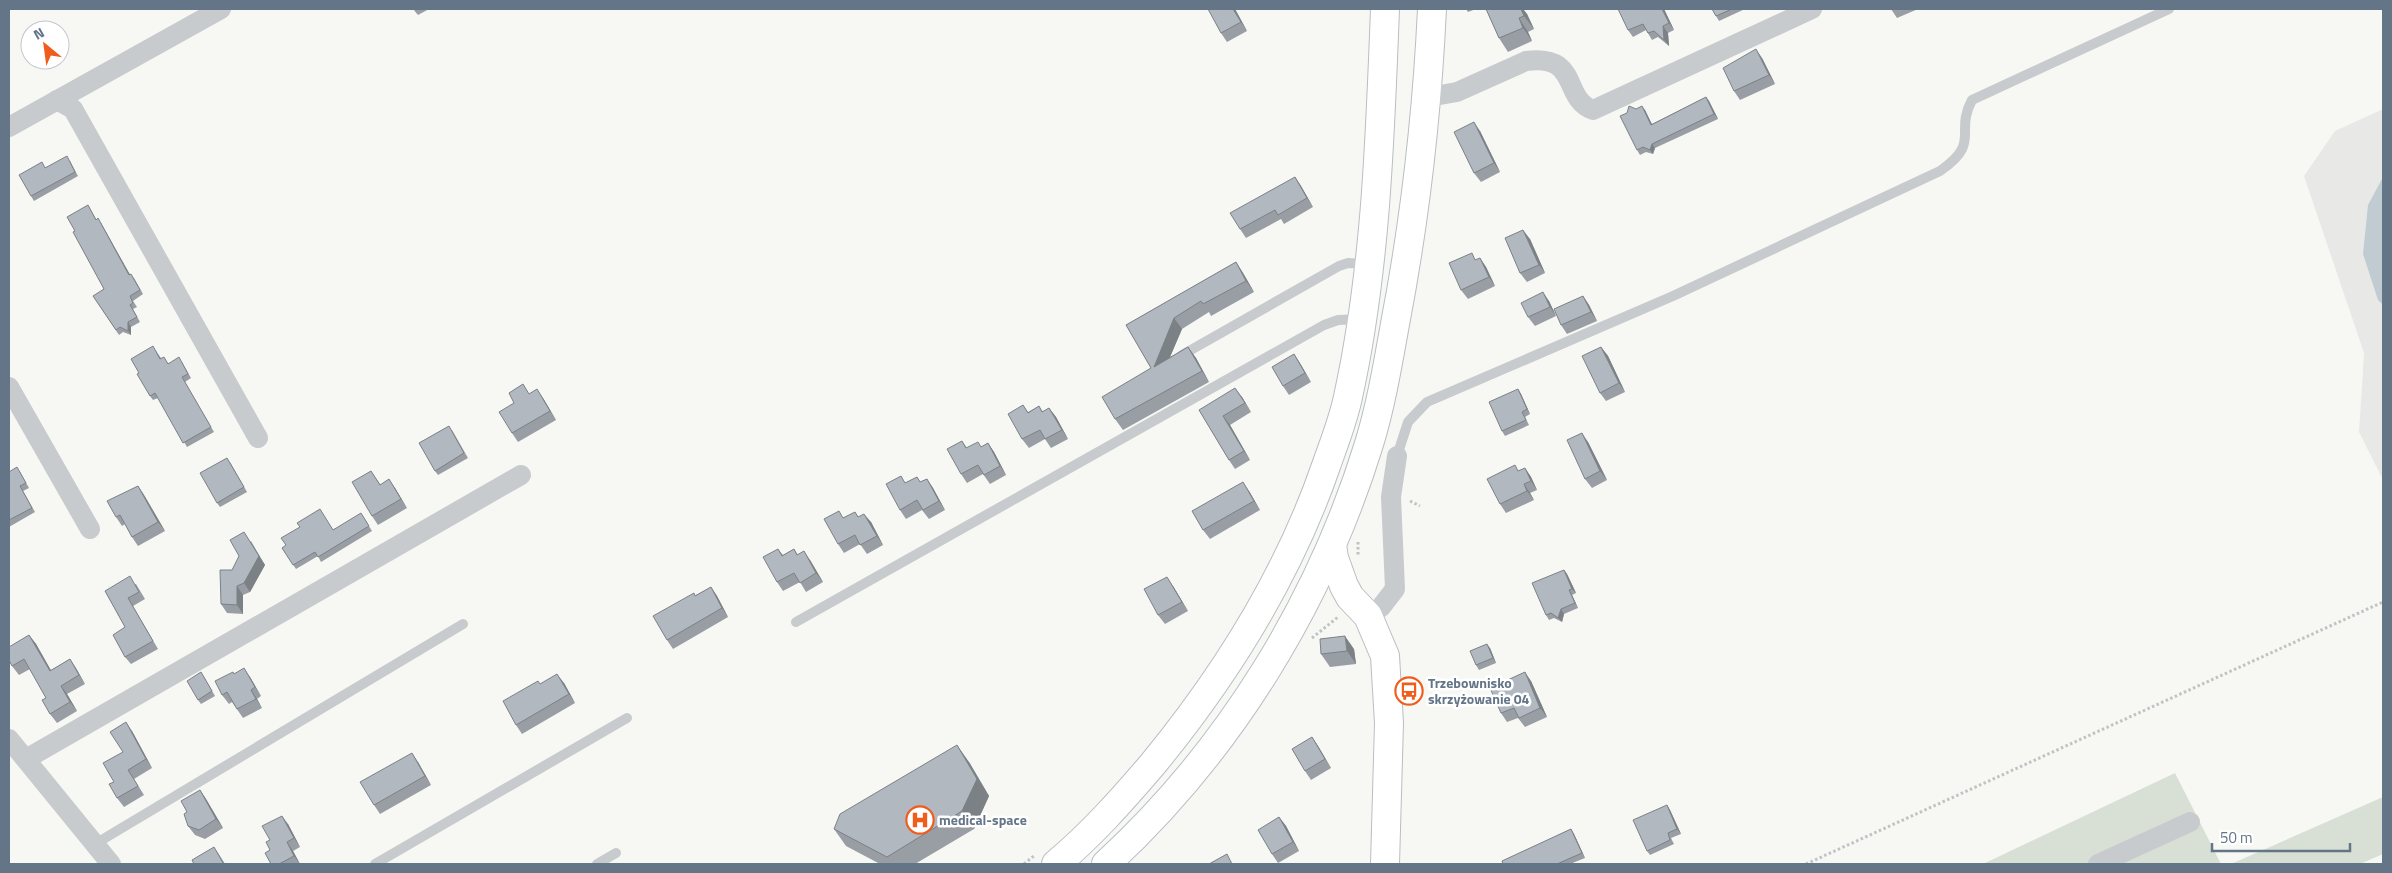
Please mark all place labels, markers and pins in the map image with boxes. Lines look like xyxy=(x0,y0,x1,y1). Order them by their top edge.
place label: Trzebownisko skrzyżowanie 04 xyxy=(1428,672,1530,709)
bus stop icon: Trzebownisko skrzyżowanie 04 xyxy=(1394,676,1424,706)
hospital icon: medical-space xyxy=(905,805,935,835)
place label: medical-space xyxy=(939,809,1027,830)

